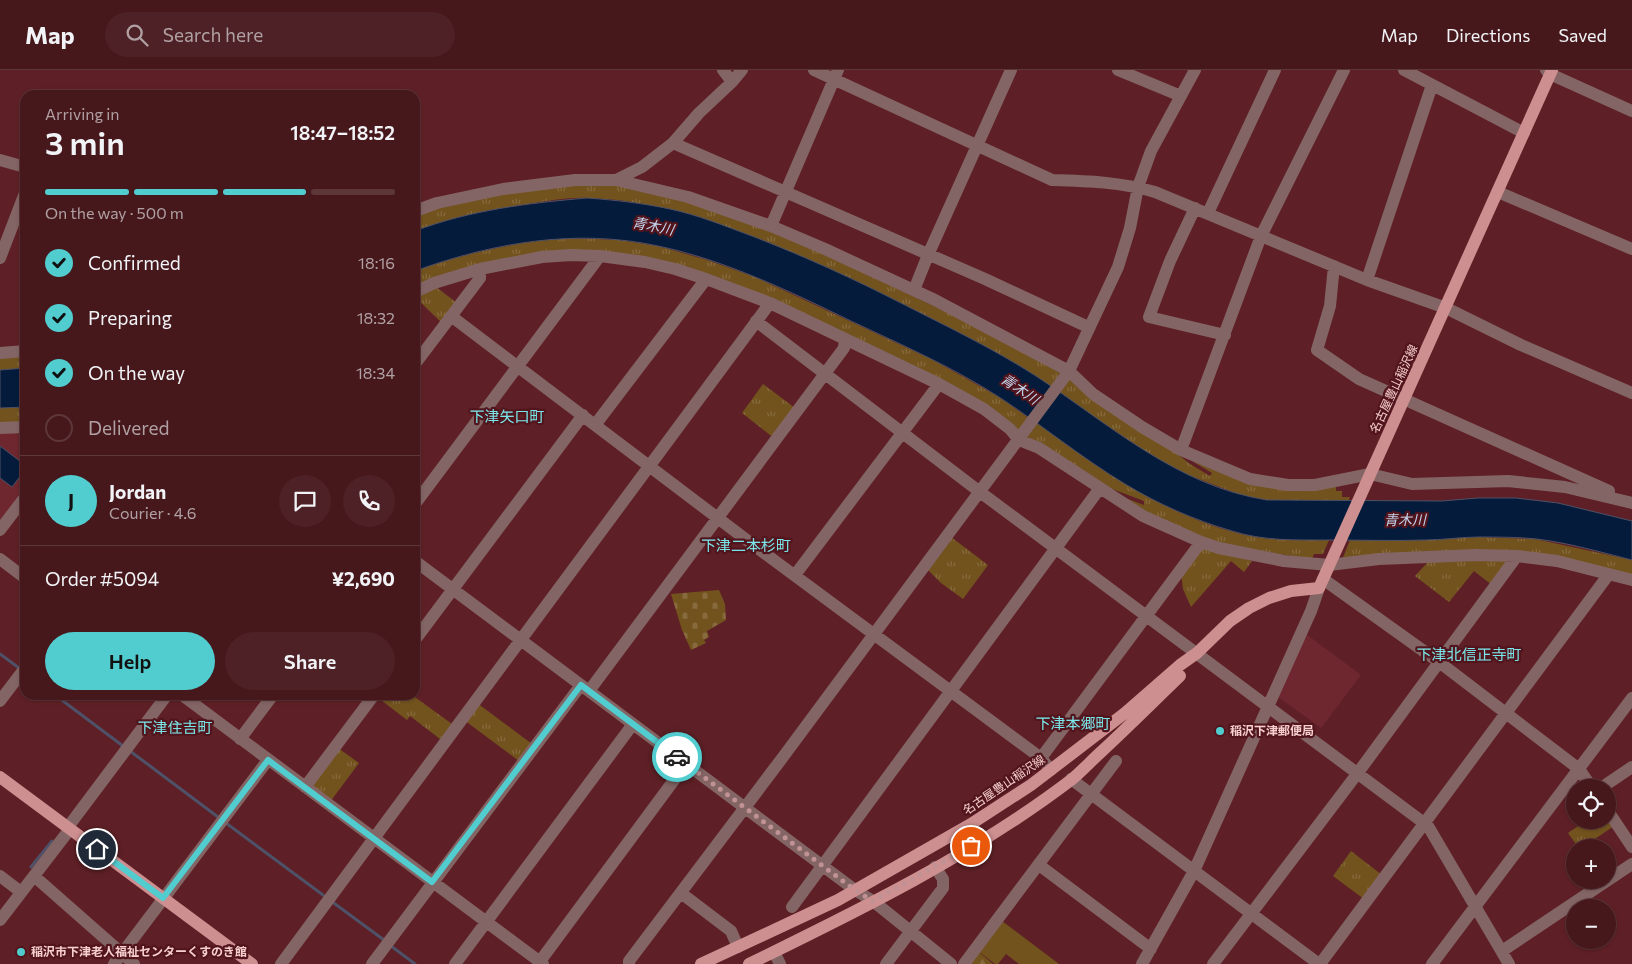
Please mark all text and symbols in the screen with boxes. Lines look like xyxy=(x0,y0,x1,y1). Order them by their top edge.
search box xyxy=(105,12,455,57)
text: Map xyxy=(25,20,75,49)
icon: search xyxy=(123,21,151,49)
text: Search here xyxy=(163,23,263,46)
text: Map xyxy=(1381,24,1418,46)
text: Directions xyxy=(1446,24,1530,46)
text: Saved xyxy=(1558,24,1607,46)
text: Arriving in xyxy=(45,104,119,123)
text: 18:47–18:52 xyxy=(290,121,395,144)
text: 3 min xyxy=(45,122,125,162)
text: On the way · 500 m xyxy=(45,203,184,222)
water label: 青木川 xyxy=(631,213,677,238)
icon: check xyxy=(45,249,73,277)
text: Confirmed xyxy=(88,251,181,274)
text: 18:16 xyxy=(358,253,395,272)
icon: check xyxy=(45,304,73,332)
text: Preparing xyxy=(88,306,172,329)
text: 18:32 xyxy=(357,308,395,327)
street label: 名古屋豊山稲沢線 xyxy=(1366,342,1420,435)
icon: check xyxy=(45,359,73,387)
text: On the way xyxy=(88,361,185,384)
text: 18:34 xyxy=(356,363,395,382)
water label: 青木川 xyxy=(998,370,1044,408)
district label: 下津矢口町 xyxy=(469,407,545,425)
text: Delivered xyxy=(88,416,169,439)
button: chat xyxy=(279,475,331,527)
button: phone xyxy=(343,475,395,527)
text: Jordan xyxy=(109,480,166,503)
text: J xyxy=(68,489,74,512)
text: Courier · 4.6 xyxy=(109,503,196,522)
water label: 青木川 xyxy=(1384,511,1428,528)
district label: 下津二本杉町 xyxy=(701,536,791,554)
text: Order #5094 xyxy=(45,567,159,590)
text: ¥2,690 xyxy=(332,567,395,590)
button: Help xyxy=(45,632,215,690)
button: Share xyxy=(225,632,395,690)
district label: 下津北信正寺町 xyxy=(1416,645,1522,663)
district label: 下津本郷町 xyxy=(1035,714,1111,732)
district label: 下津住吉町 xyxy=(137,718,213,736)
place label: 稲沢下津郵便局 xyxy=(1230,723,1314,737)
marker: 稲沢下津郵便局 xyxy=(1214,725,1226,737)
courier xyxy=(652,732,702,782)
icon: car xyxy=(663,743,691,771)
street label: 名古屋豊山稲沢線 xyxy=(960,752,1047,817)
map controls xyxy=(1566,779,1616,949)
button: locate xyxy=(1566,779,1616,829)
pin xyxy=(950,825,992,867)
pin xyxy=(76,828,118,870)
icon: bag xyxy=(957,832,985,860)
icon: home xyxy=(83,835,111,863)
button: + xyxy=(1566,839,1616,889)
button: − xyxy=(1566,899,1616,949)
place label: 稲沢市下津老人福祉センターくすのき館 xyxy=(31,944,247,958)
marker: 稲沢市下津老人福祉センターくすのき館 xyxy=(15,946,27,958)

